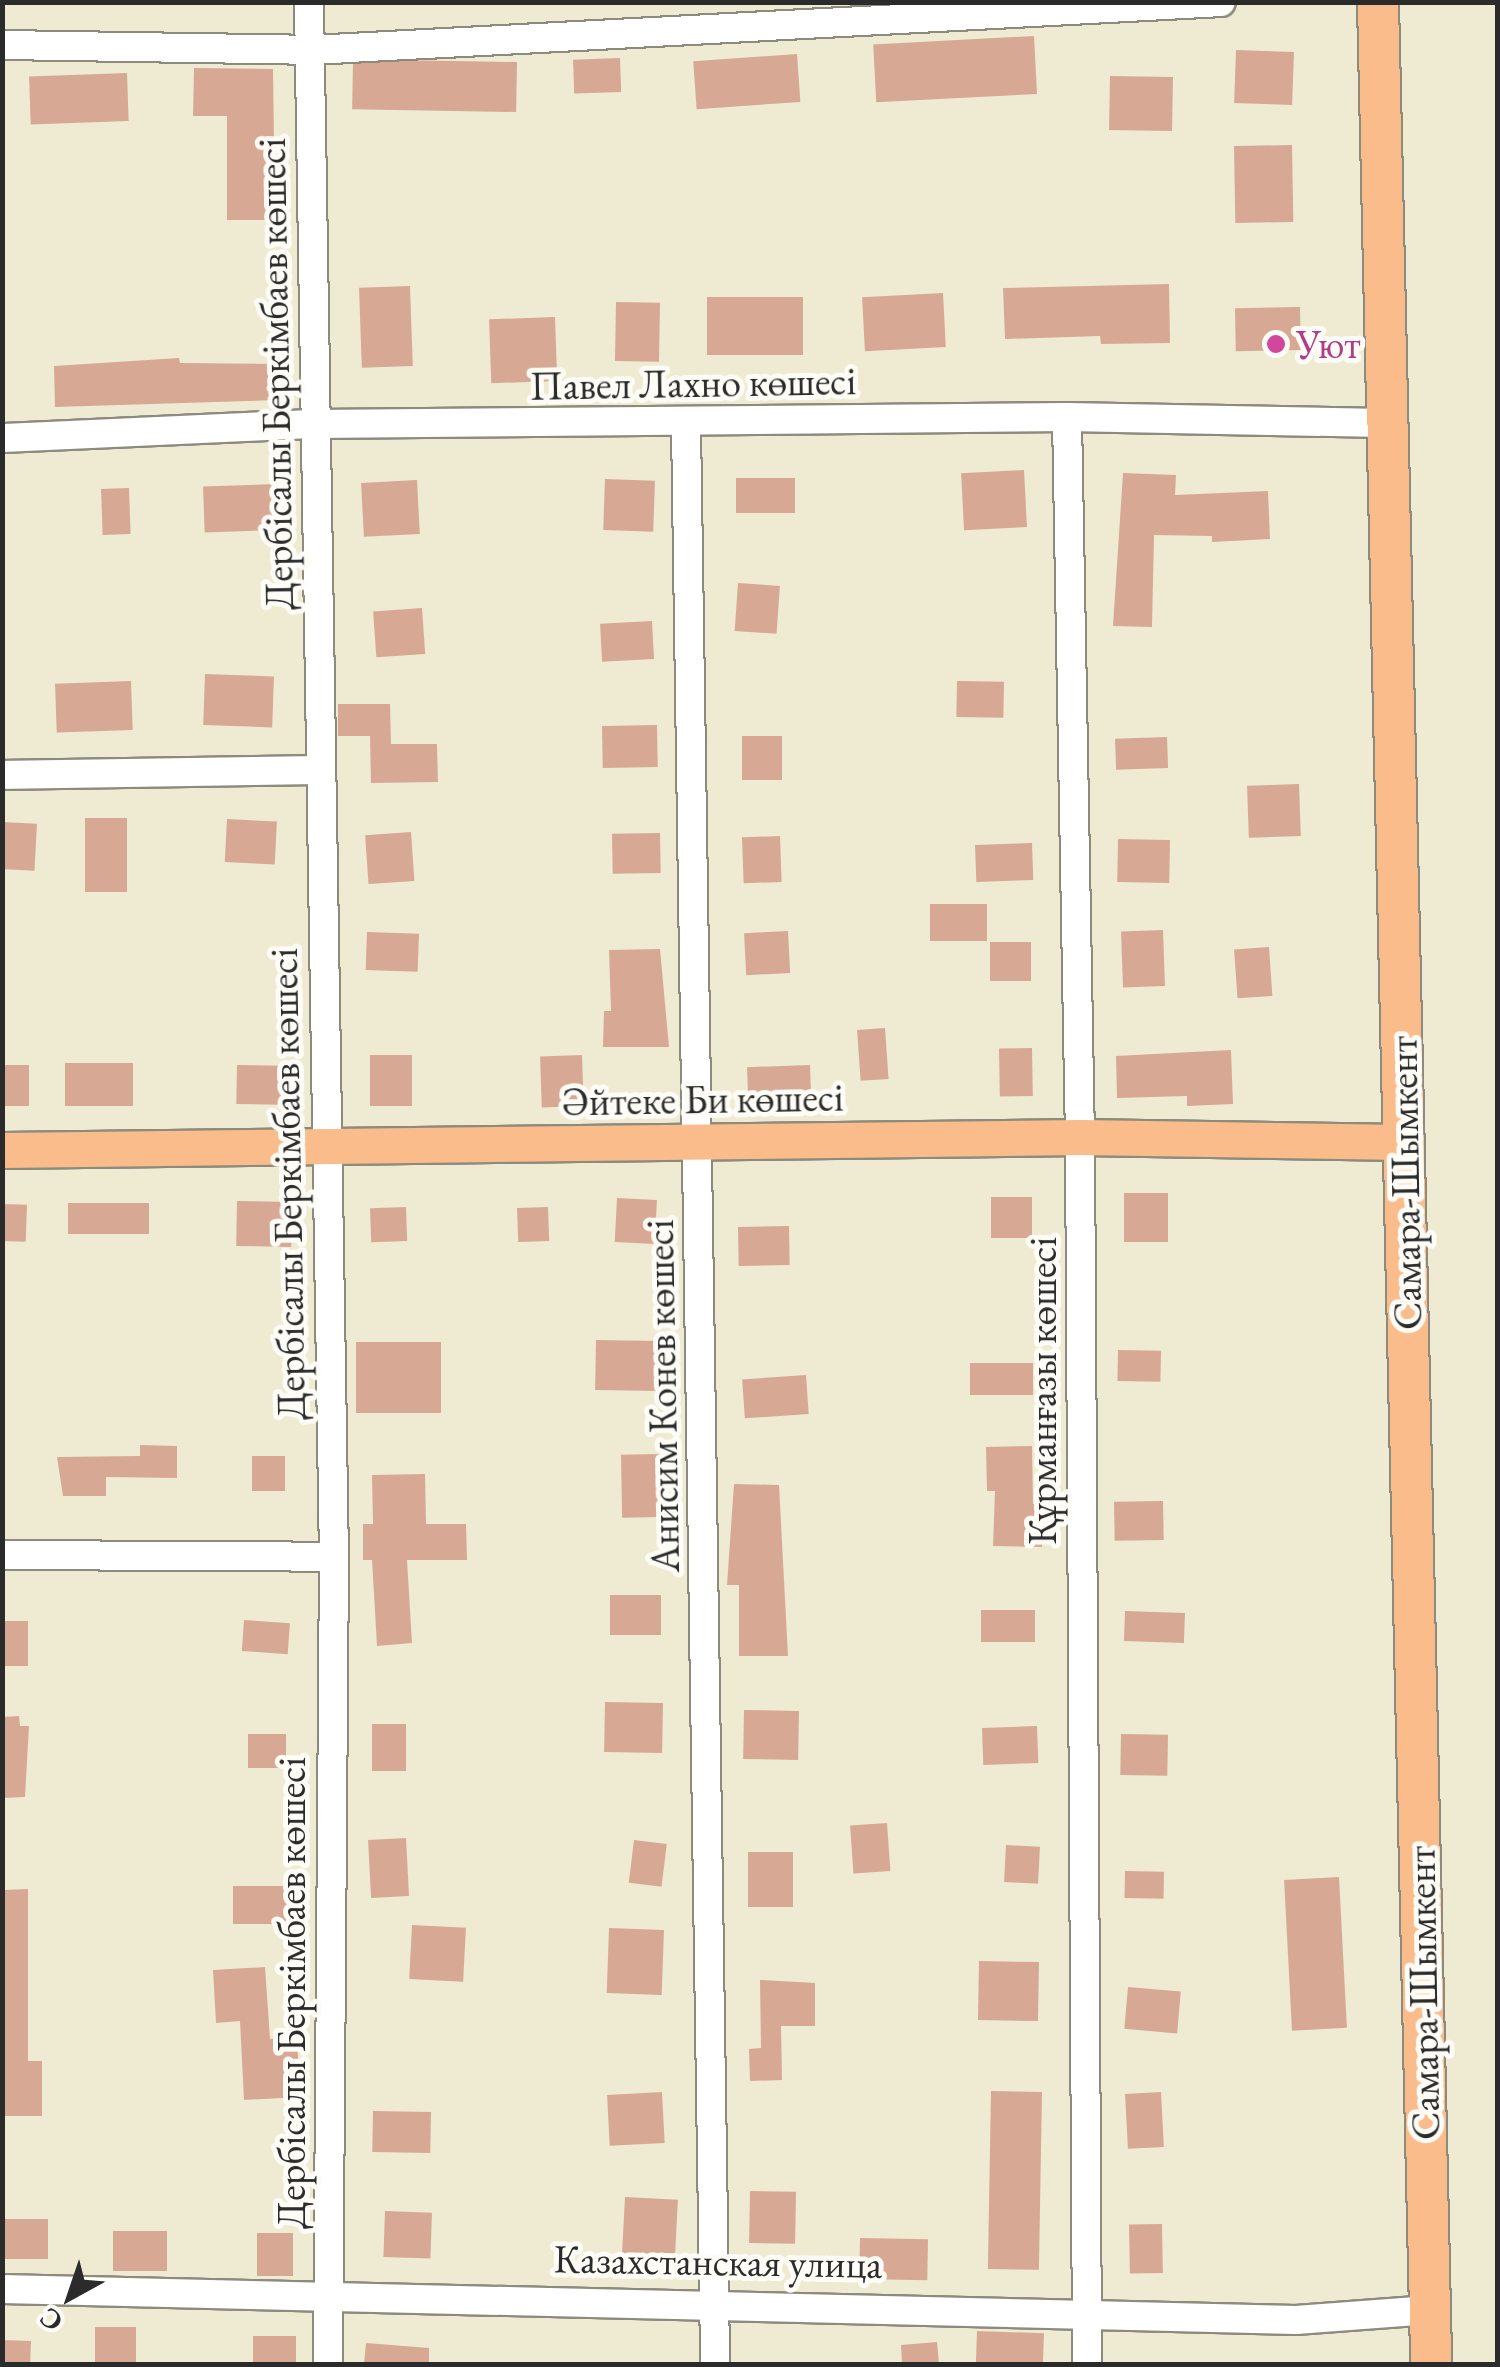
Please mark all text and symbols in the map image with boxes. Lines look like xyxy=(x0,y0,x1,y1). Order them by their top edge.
street label: Дербісалы Беркімбаев көшесі xyxy=(247,138,303,610)
place label: Уют xyxy=(1296,320,1361,368)
marker: Уют xyxy=(1265,333,1287,355)
street label: Павел Лахно көшесі xyxy=(530,356,856,410)
street label: Дербісалы Беркімбаев көшесі xyxy=(259,948,315,1420)
street label: Самара-Шымкент xyxy=(1378,1036,1432,1330)
street label: Әйтеке Би көшесі xyxy=(562,1073,844,1125)
street label: Анисим Конев көшесі xyxy=(635,1219,689,1573)
street label: Құрманғазы көшесі xyxy=(1018,1237,1066,1545)
street label: Дербісалы Беркімбаев көшесі xyxy=(267,1757,315,2229)
street label: Самара-Шымкент xyxy=(1396,1846,1450,2140)
street label: Казахстанская улица xyxy=(553,2234,883,2288)
north arrow xyxy=(20,2247,120,2347)
text: С xyxy=(32,2300,70,2340)

